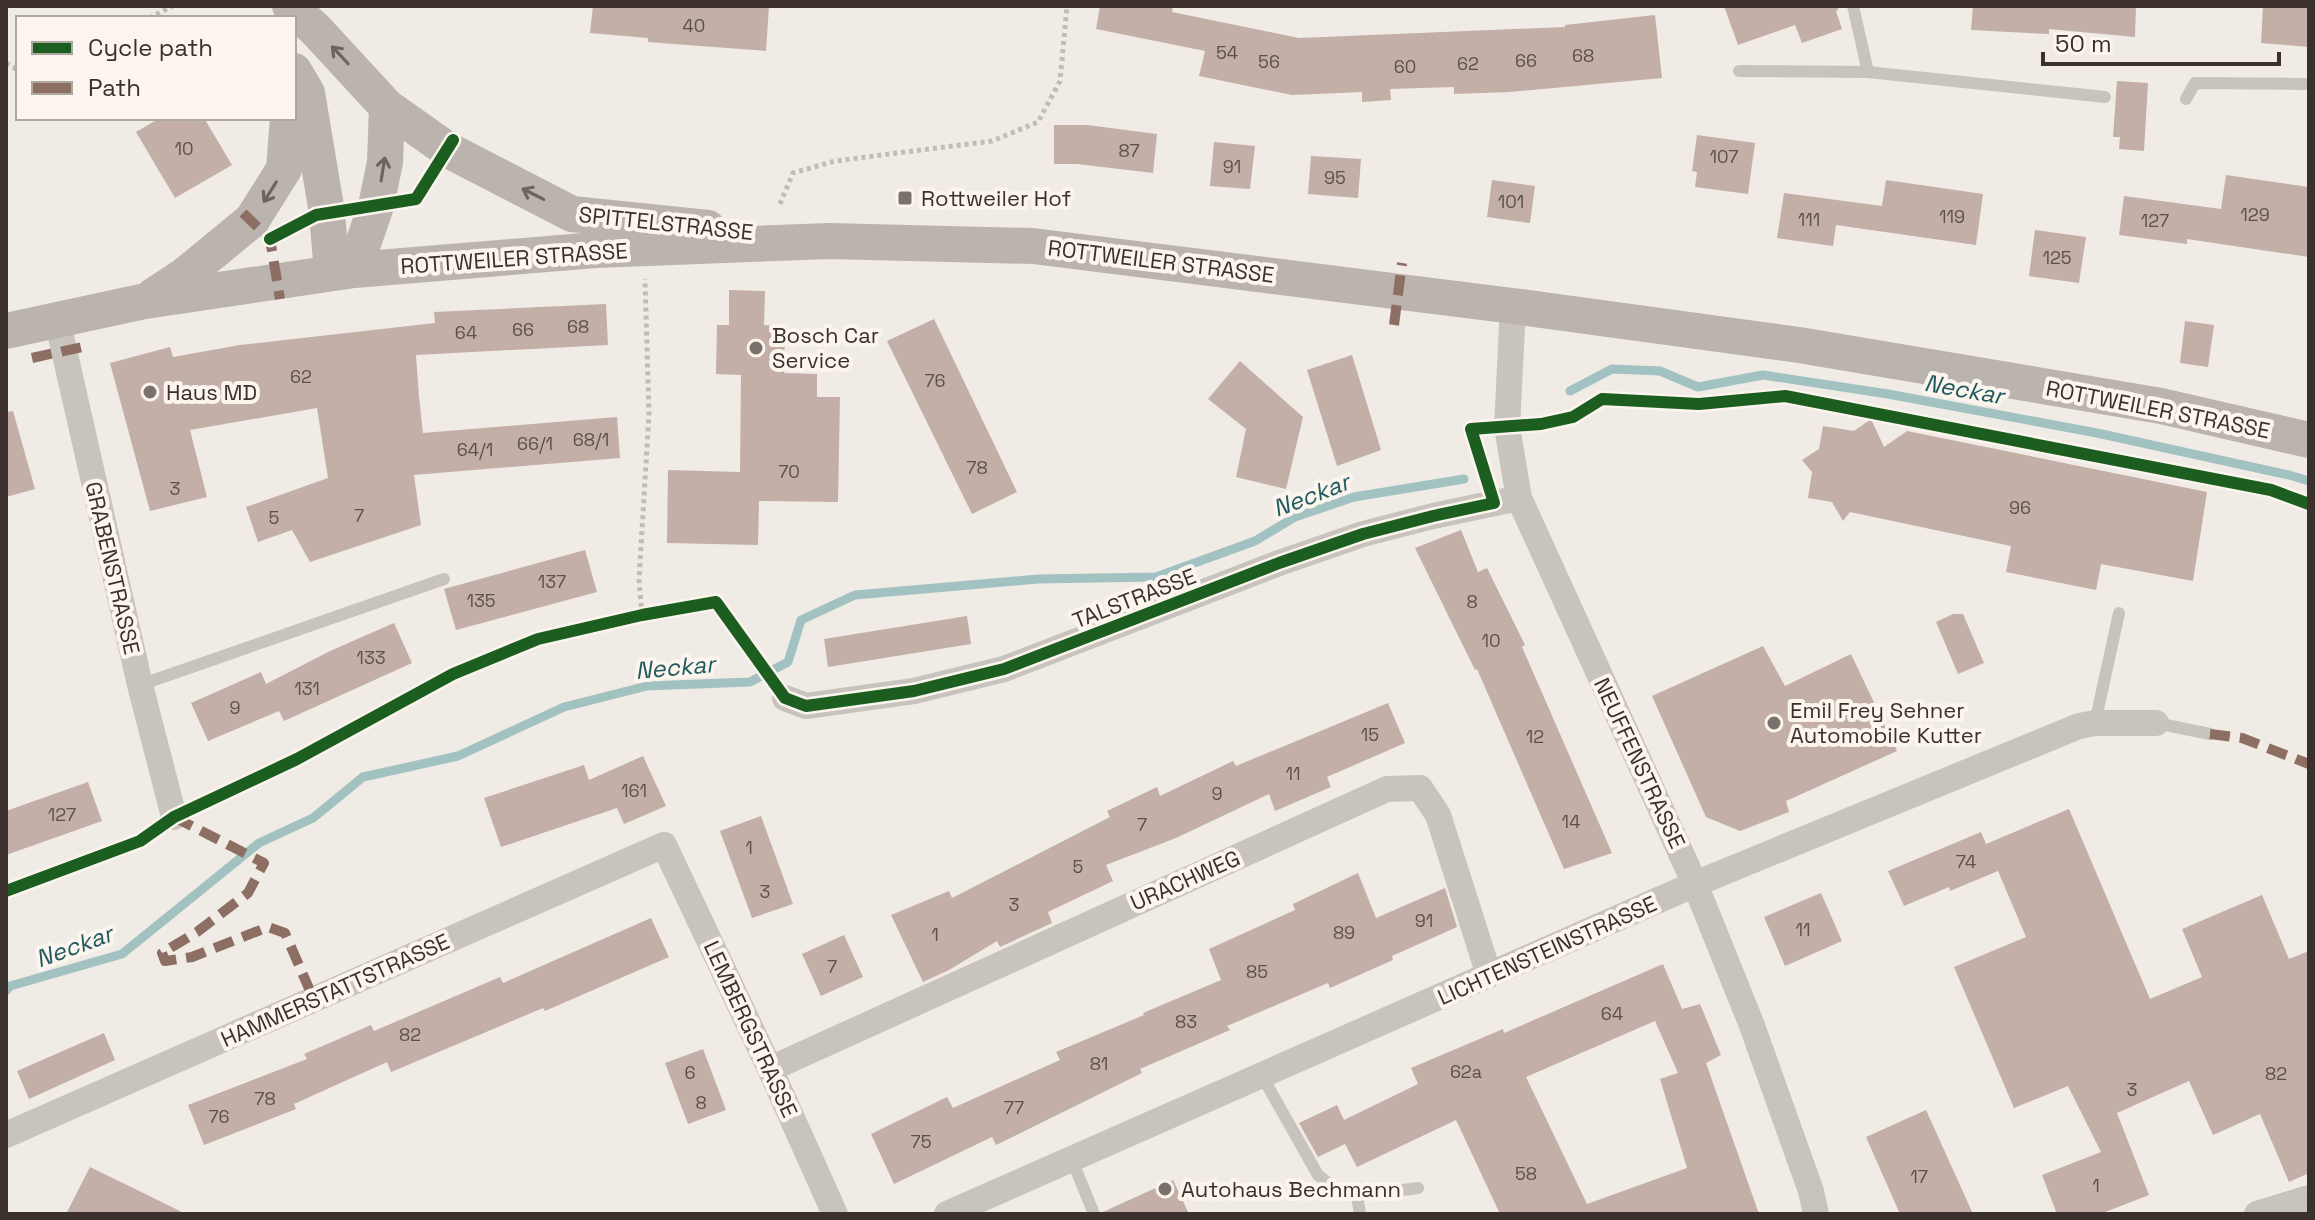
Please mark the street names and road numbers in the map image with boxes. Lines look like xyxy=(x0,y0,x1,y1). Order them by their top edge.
street label: SPITTELSTRASSE xyxy=(577,200,755,246)
street label: ROTTWEILER STRASSE xyxy=(1046,233,1276,289)
street label: ROTTWEILER STRASSE xyxy=(400,236,628,280)
street label: ROTTWEILER STRASSE xyxy=(2044,374,2272,444)
street label: GRABENSTRASSE xyxy=(79,479,147,657)
street label: TALSTRASSE xyxy=(1068,562,1200,634)
street label: NEUFFENSTRASSE xyxy=(1588,673,1692,853)
street label: URACHWEG xyxy=(1126,843,1244,917)
street label: LICHTENSTEINSTRASSE xyxy=(1433,889,1661,1011)
street label: HAMMERSTATTSTRASSE xyxy=(216,927,454,1053)
street label: LEMBERGSTRASSE xyxy=(698,936,804,1122)

